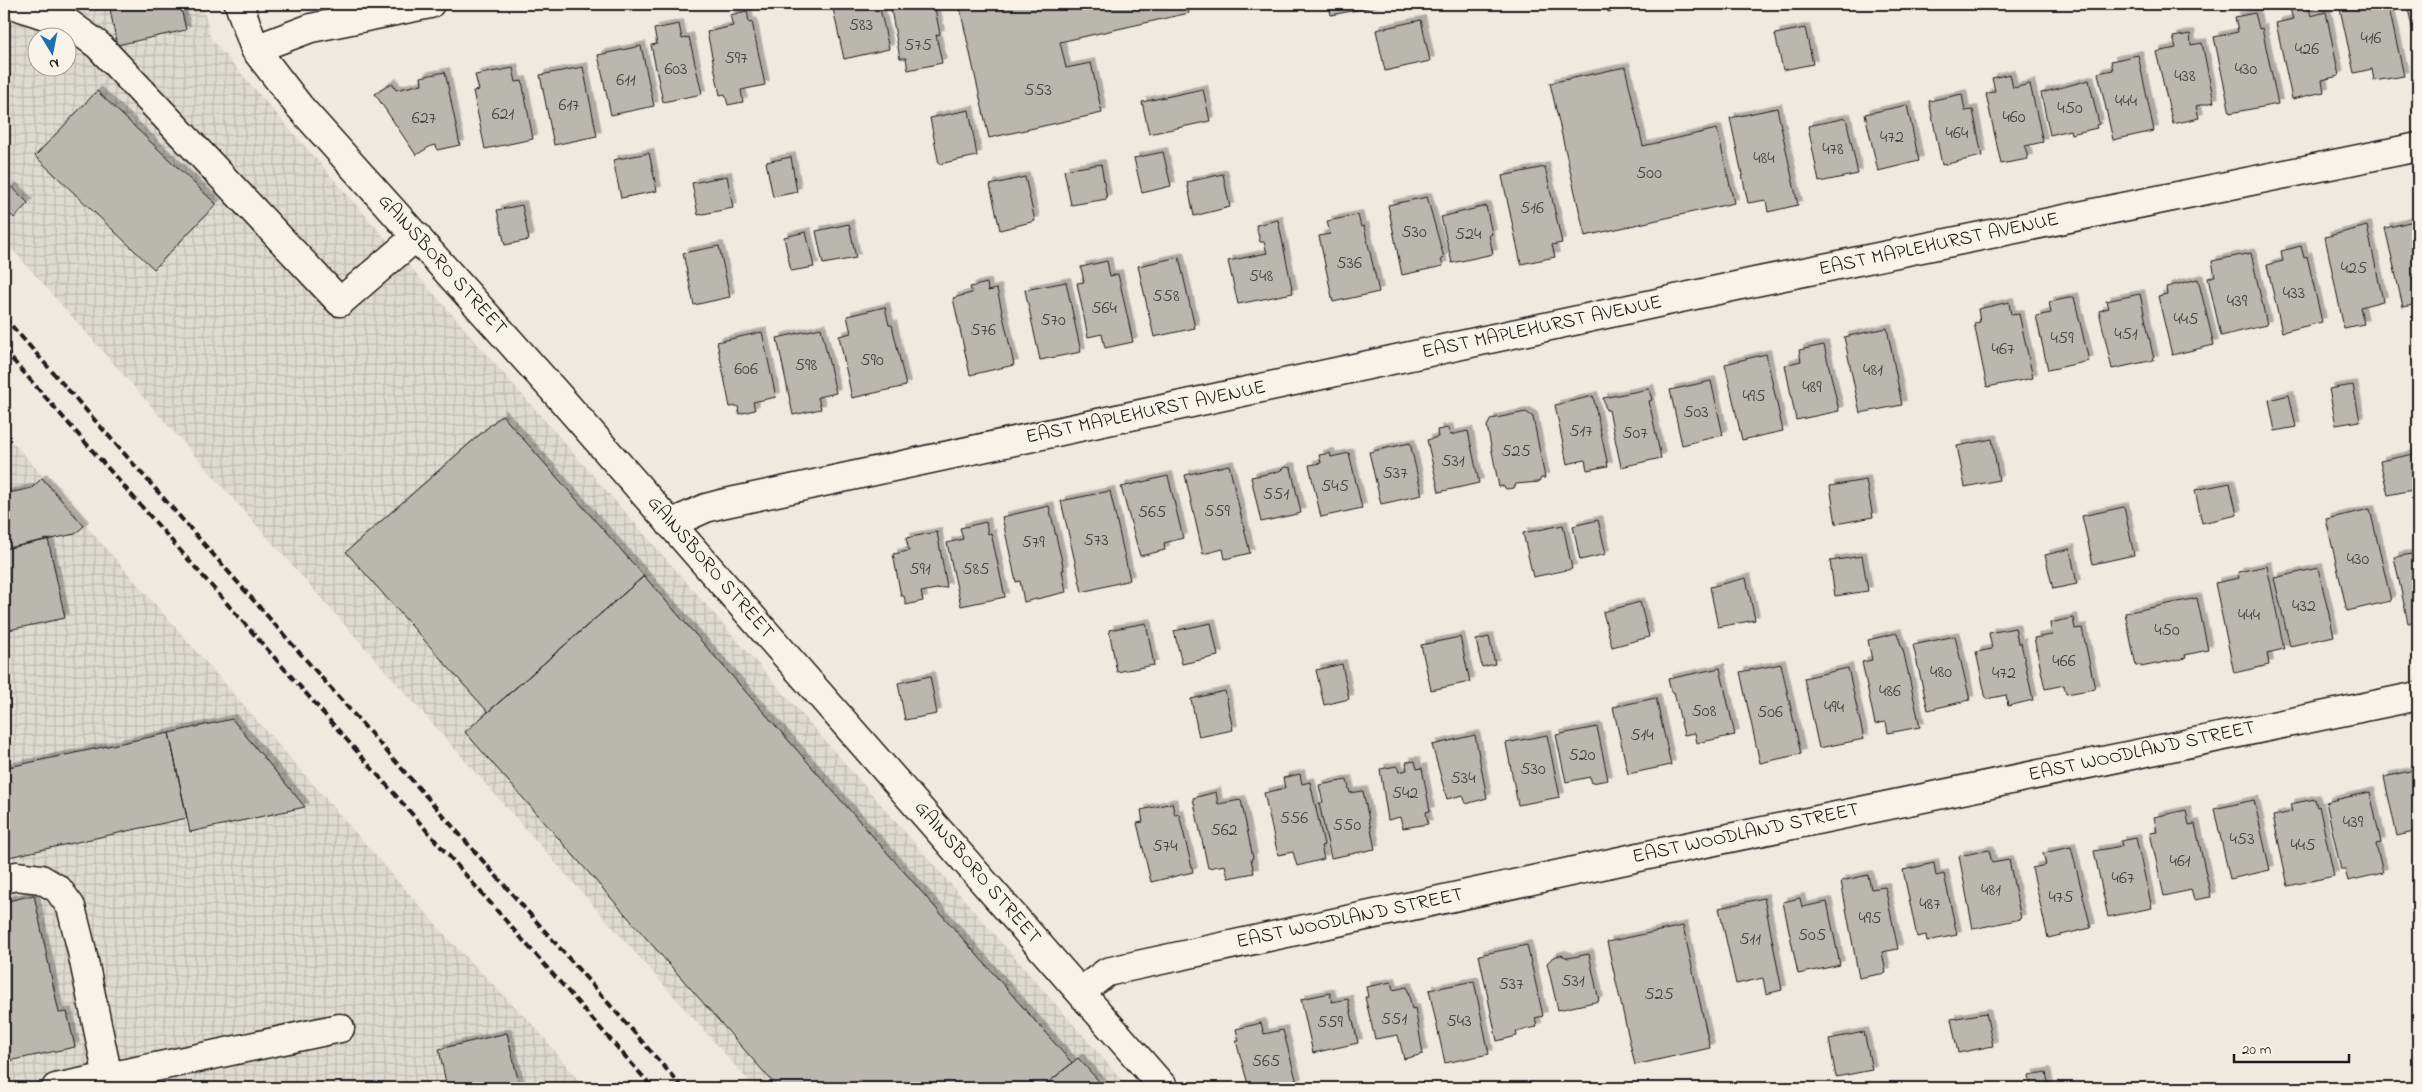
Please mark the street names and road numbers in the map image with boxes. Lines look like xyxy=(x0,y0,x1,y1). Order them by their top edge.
street label: GAINSBORO STREET xyxy=(370,188,514,342)
street label: EAST MAPLEHURST AVENUE xyxy=(1816,205,2062,285)
street label: EAST MAPLEHURST AVENUE xyxy=(1419,288,1665,368)
street label: EAST MAPLEHURST AVENUE xyxy=(1023,373,1269,453)
street label: GAINSBORO STREET xyxy=(639,490,781,646)
street label: EAST WOODLAND STREET xyxy=(2026,714,2258,790)
street label: GAINSBORO STREET xyxy=(906,795,1048,951)
street label: EAST WOODLAND STREET xyxy=(1630,796,1862,872)
street label: EAST WOODLAND STREET xyxy=(1234,881,1466,957)

